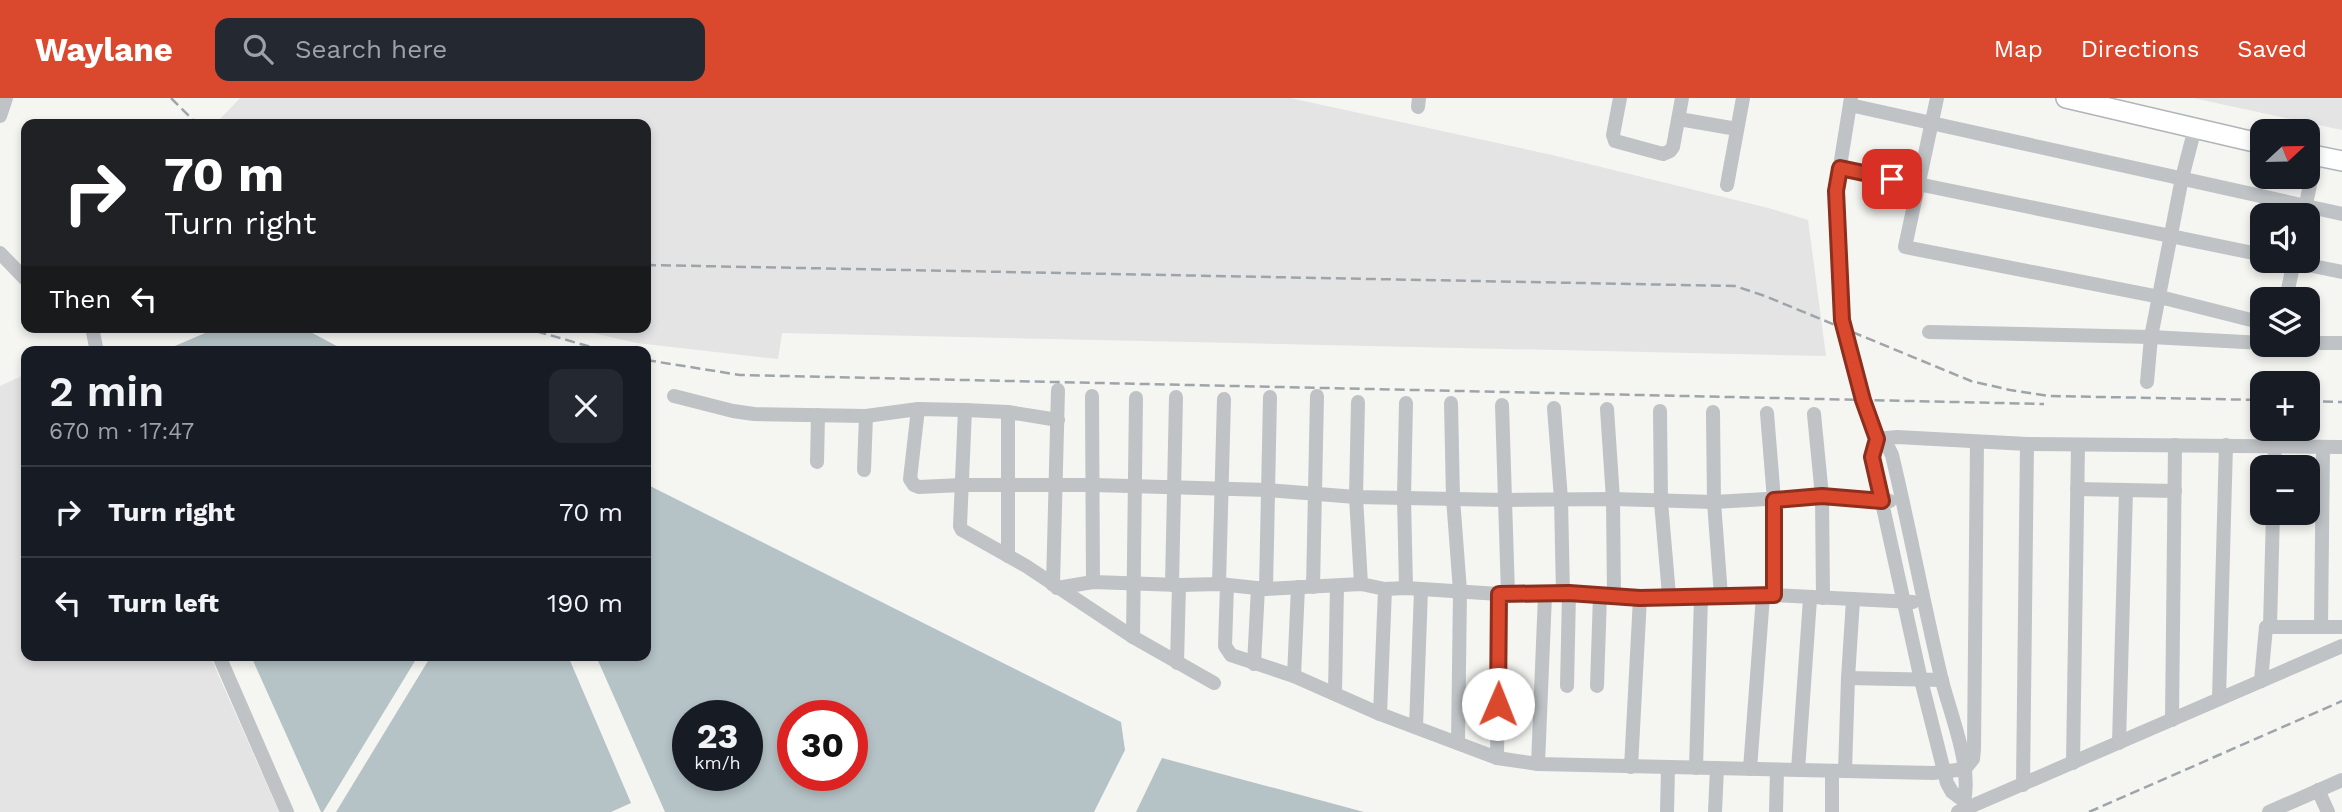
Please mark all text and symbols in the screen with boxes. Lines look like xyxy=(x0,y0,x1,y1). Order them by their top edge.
search box xyxy=(215,18,705,81)
text: Waylane xyxy=(35,30,173,69)
icon: search xyxy=(239,30,277,68)
text: Search here xyxy=(295,34,447,64)
text: Map xyxy=(1994,35,2043,63)
text: Directions xyxy=(2081,35,2199,63)
text: Saved xyxy=(2237,35,2307,63)
north arrow xyxy=(2250,119,2320,189)
map controls xyxy=(2250,119,2320,525)
text: 70 m xyxy=(164,145,284,203)
icon: right xyxy=(49,147,140,238)
pin xyxy=(1862,149,1922,209)
icon: arrive xyxy=(1873,160,1911,198)
button: sound xyxy=(2250,203,2320,273)
text: Turn right xyxy=(164,204,316,242)
icon: left xyxy=(125,280,163,318)
text: Then xyxy=(49,284,111,314)
button: layers xyxy=(2250,287,2320,357)
text: 2 min xyxy=(49,367,164,416)
button: close xyxy=(549,369,623,443)
button: + xyxy=(2250,371,2320,441)
text: 670 m · 17:47 xyxy=(49,418,194,445)
button: − xyxy=(2250,455,2320,525)
icon: right xyxy=(49,493,87,531)
text: Turn right xyxy=(108,497,235,527)
text: 70 m xyxy=(559,497,623,527)
icon: left xyxy=(49,584,87,622)
text: Turn left xyxy=(108,588,219,618)
text: 190 m xyxy=(547,588,623,618)
position arrow xyxy=(1461,667,1535,741)
speed limit sign: 30 xyxy=(777,700,868,791)
text: 23 xyxy=(697,715,738,757)
text: km/h xyxy=(694,752,741,773)

